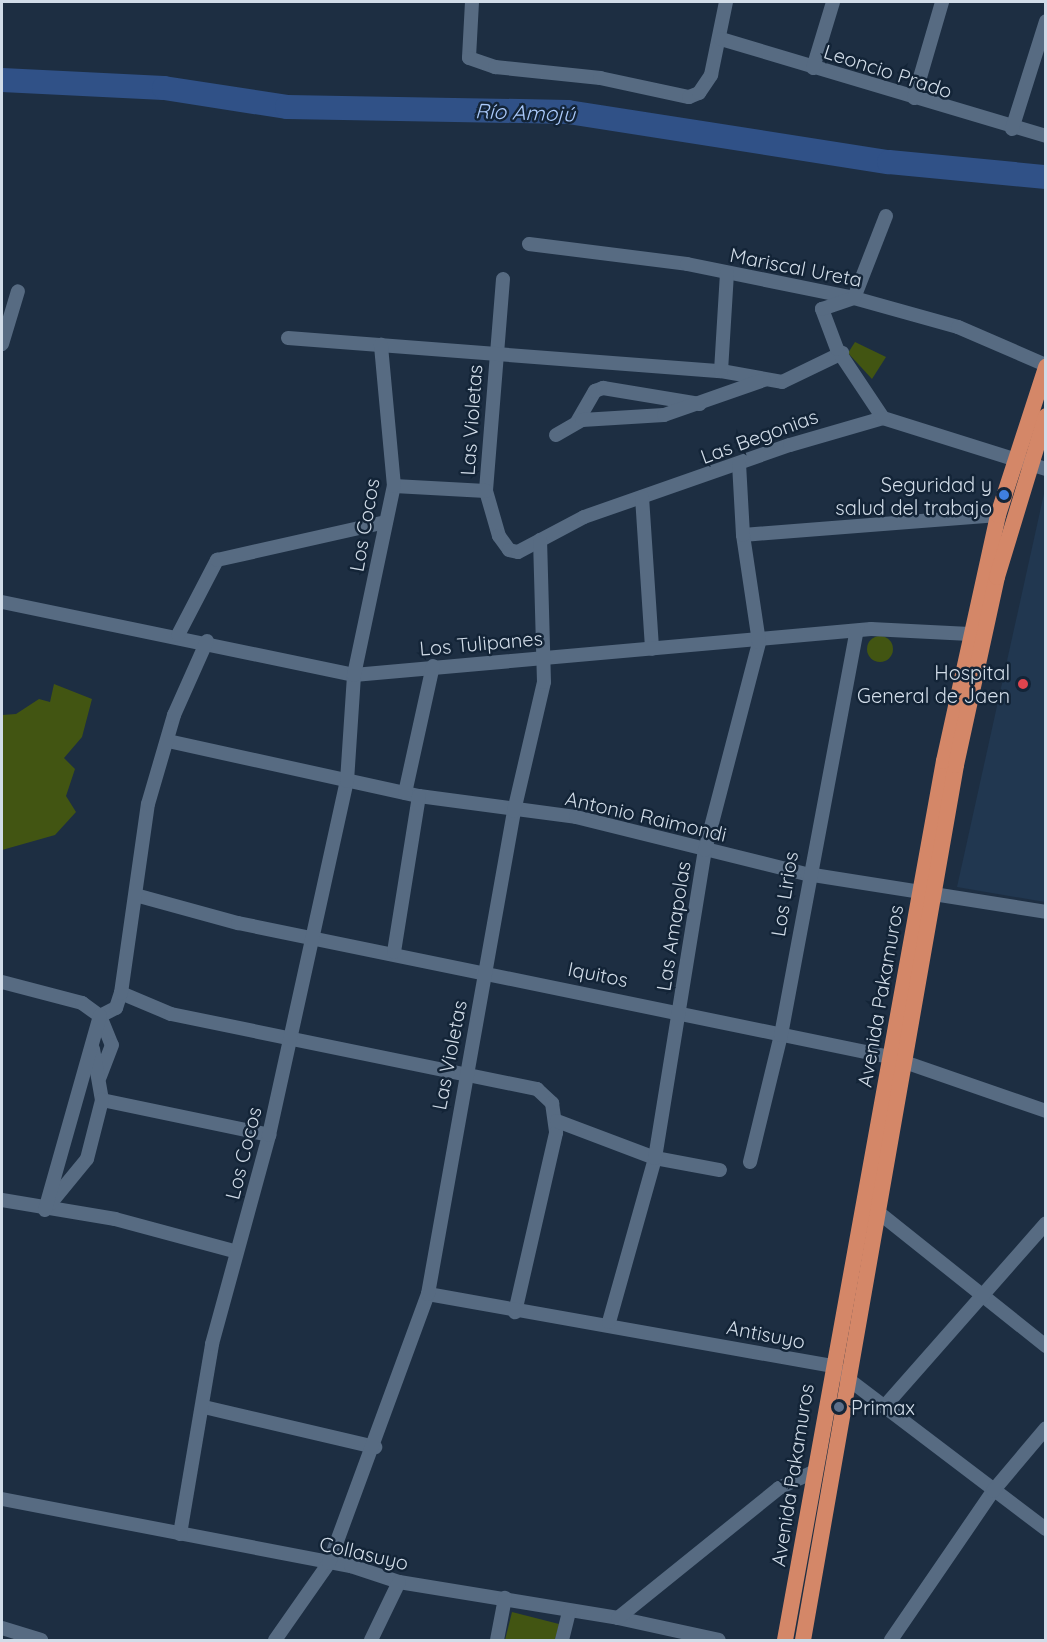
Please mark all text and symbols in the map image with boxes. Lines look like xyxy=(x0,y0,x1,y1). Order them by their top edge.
street label: Leoncio Prado xyxy=(821,39,955,103)
water label: Río Amojú xyxy=(475,98,575,126)
street label: Mariscal Ureta xyxy=(728,242,864,292)
street label: Las Violetas xyxy=(455,364,487,476)
street label: Las Begonias xyxy=(697,404,821,468)
place label: Seguridad y salud del trabajo xyxy=(835,472,992,519)
street label: Los Cocos xyxy=(344,476,384,574)
marker: Seguridad y salud del trabajo xyxy=(997,488,1011,502)
street label: Los Tulipanes xyxy=(418,626,544,660)
place label: Hospital General de Jaen xyxy=(857,660,1010,707)
marker: Hospital General de Jaen xyxy=(1014,675,1032,693)
street label: Antonio Raimondi xyxy=(563,786,729,846)
street label: Los Lirios xyxy=(765,850,803,938)
street label: Las Amapolas xyxy=(651,859,695,993)
street label: Avenida Pakamuros xyxy=(852,903,908,1089)
street label: Iquitos xyxy=(566,956,630,992)
street label: Las Violetas xyxy=(427,998,471,1112)
street label: Los Cocos xyxy=(220,1104,266,1202)
street label: Antisuyo xyxy=(725,1315,807,1353)
street label: Avenida Pakamuros xyxy=(766,1382,818,1568)
place label: Primax xyxy=(851,1395,915,1419)
marker: Primax xyxy=(832,1400,846,1414)
street label: Collasuyo xyxy=(317,1531,411,1575)

